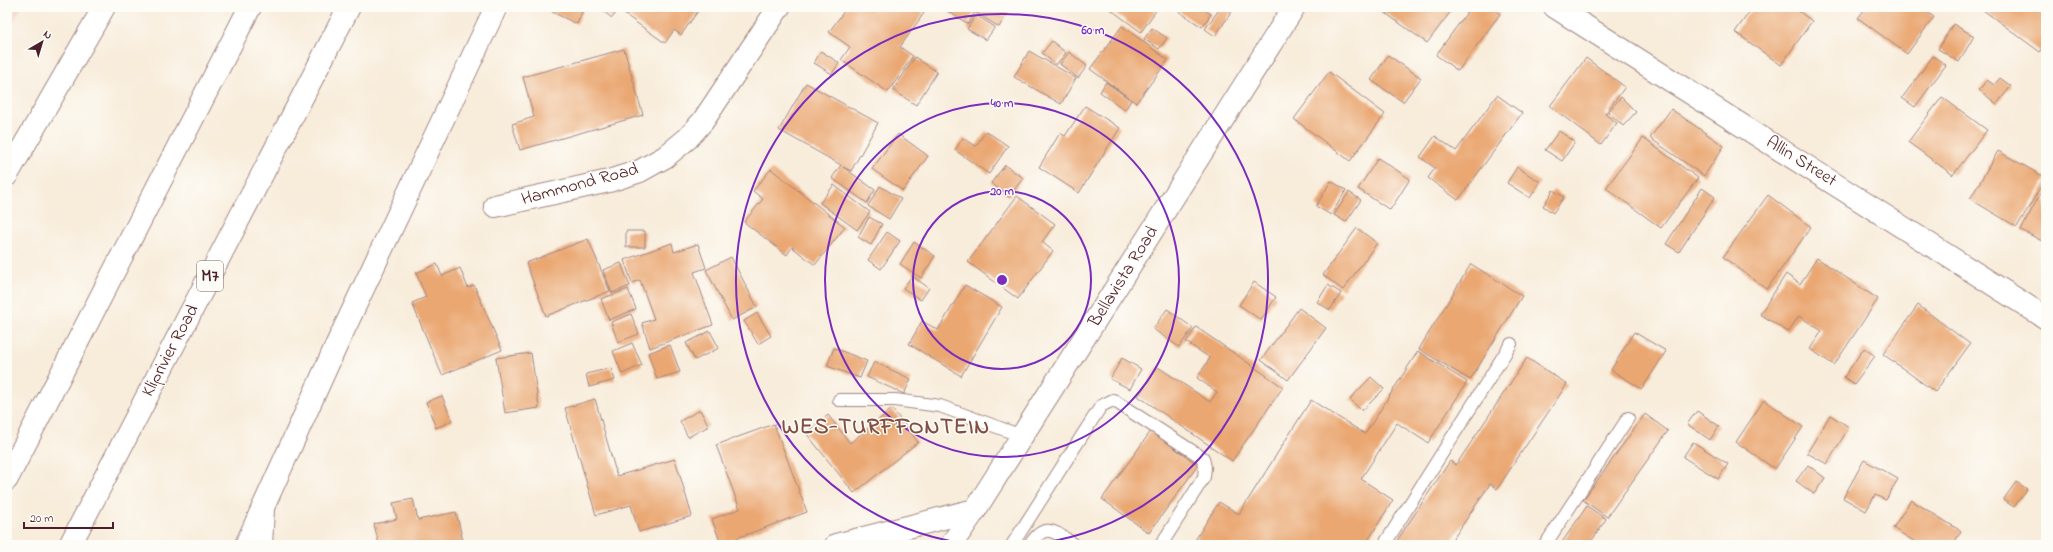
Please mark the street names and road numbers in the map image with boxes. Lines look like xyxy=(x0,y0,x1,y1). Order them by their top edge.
street label: Allin Street xyxy=(1761,130,1841,194)
street label: Hammond Road xyxy=(519,157,641,213)
street label: Bellavista Road xyxy=(1082,221,1165,333)
road number: M7 xyxy=(197,261,223,291)
street label: Kliprivier Road xyxy=(136,300,206,402)

